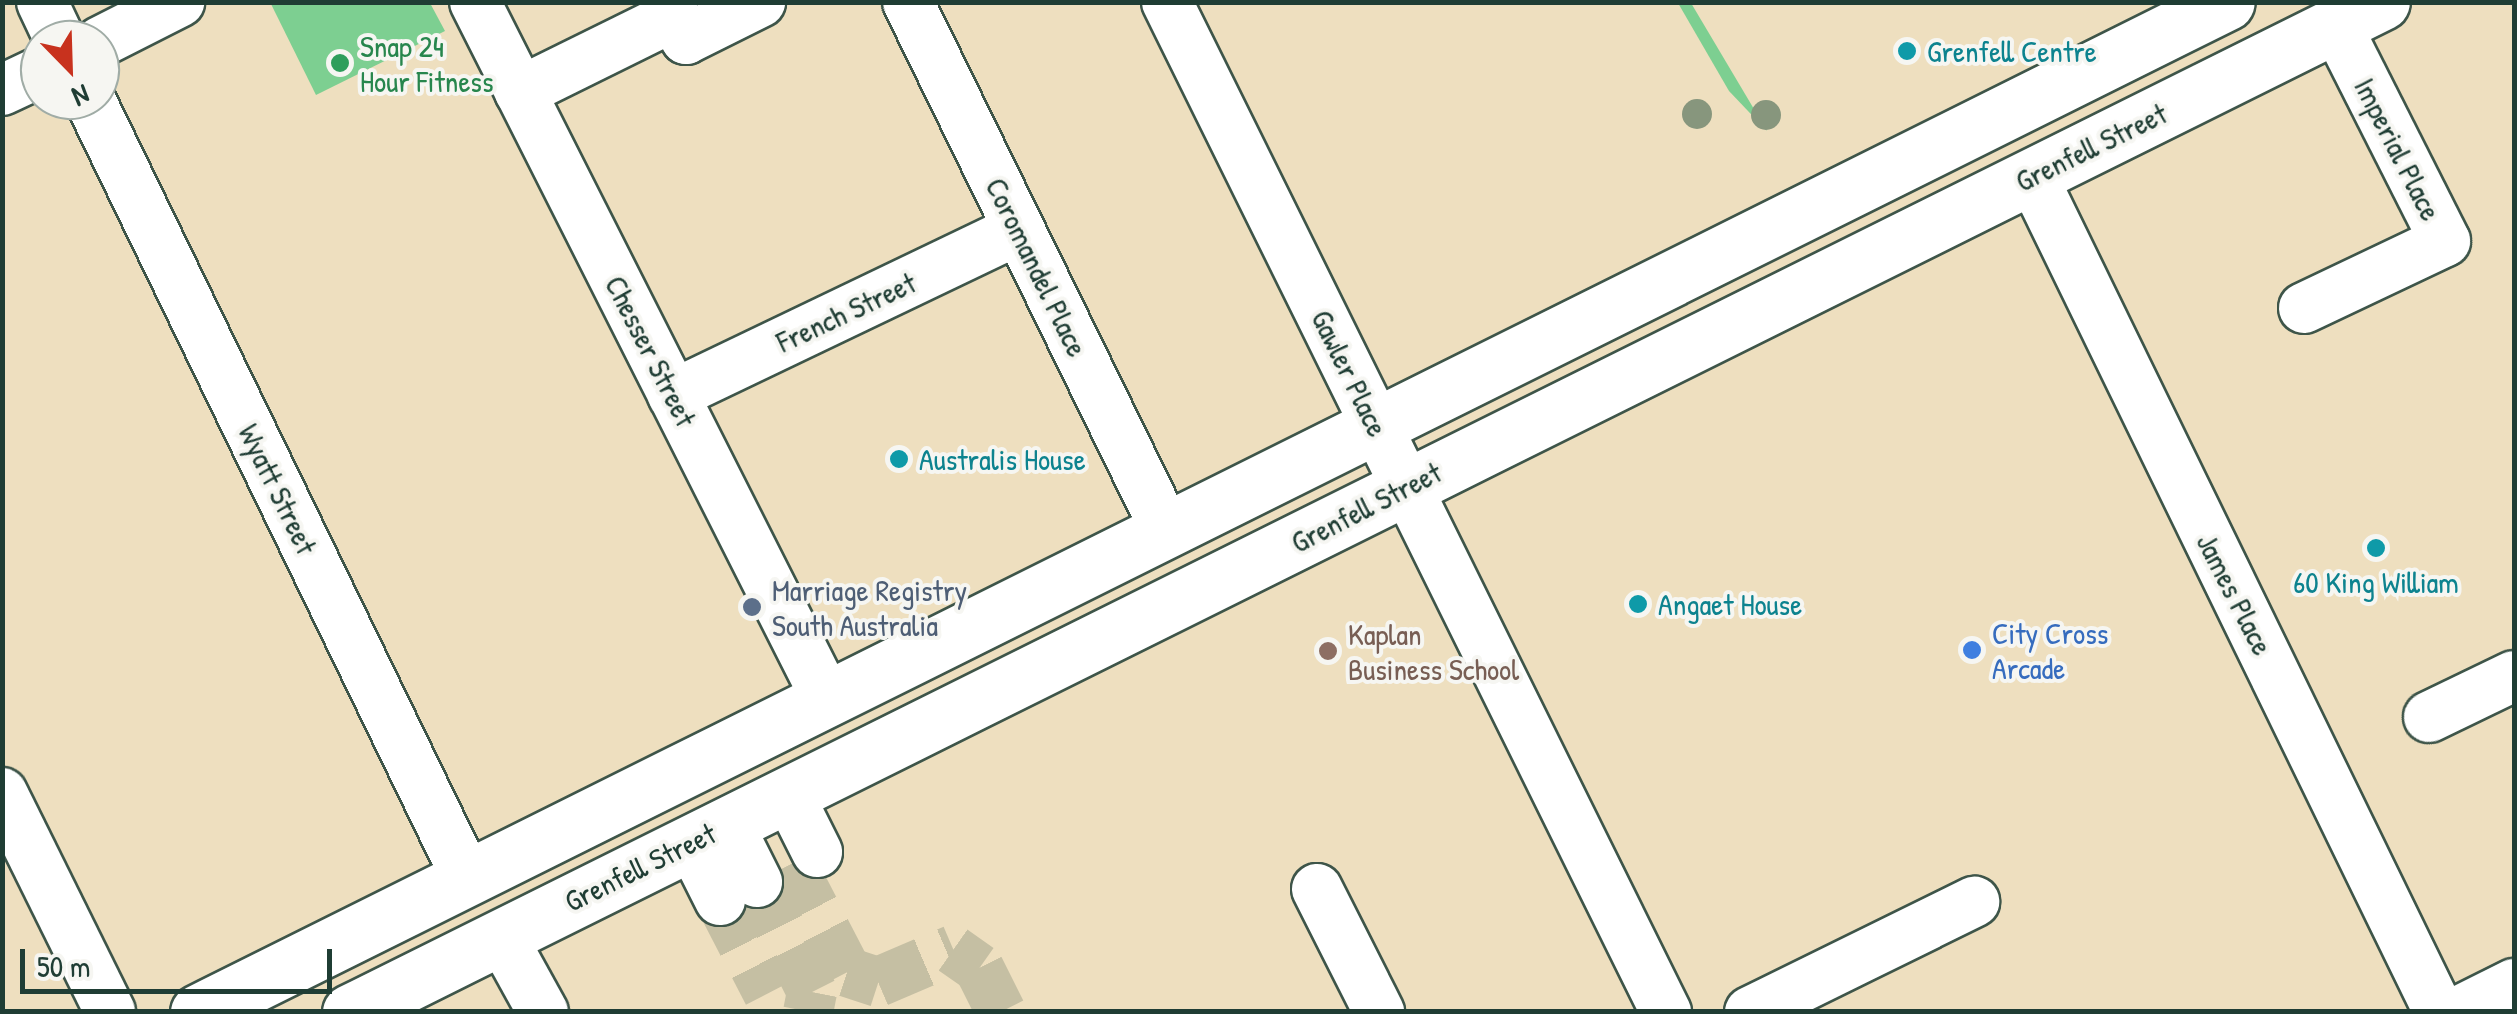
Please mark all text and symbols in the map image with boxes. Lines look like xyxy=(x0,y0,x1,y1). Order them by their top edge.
north arrow xyxy=(20,20,120,120)
place label: Snap 24 Hour Fitness xyxy=(360,28,493,98)
place label: Grenfell Centre xyxy=(1927,33,2097,69)
marker: Grenfell Centre xyxy=(1896,40,1918,62)
marker: Snap 24 Hour Fitness xyxy=(329,52,351,74)
street label: Imperial Place xyxy=(2347,72,2449,226)
text: N xyxy=(67,75,95,116)
street label: Grenfell Street xyxy=(2009,95,2173,199)
street label: Coromandel Place xyxy=(978,172,1096,362)
street label: French Street xyxy=(771,264,921,360)
street label: Chesser Street xyxy=(598,270,704,432)
street label: Gawler Place xyxy=(1304,304,1396,442)
street label: Wyatt Street xyxy=(231,418,325,560)
place label: Australis House xyxy=(919,441,1086,477)
marker: Australis House xyxy=(888,448,910,470)
street label: Grenfell Street xyxy=(1285,454,1447,560)
street label: James Place xyxy=(2189,527,2281,661)
marker: 60 King William xyxy=(2365,537,2387,559)
place label: 60 King William xyxy=(2293,564,2459,600)
place label: Marriage Registry South Australia xyxy=(772,572,967,642)
place label: Angaet House xyxy=(1658,586,1802,622)
marker: Angaet House xyxy=(1627,593,1649,615)
marker: Marriage Registry South Australia xyxy=(741,596,763,618)
place label: City Cross Arcade xyxy=(1992,615,2108,686)
place label: Kaplan Business School xyxy=(1348,616,1519,686)
marker: City Cross Arcade xyxy=(1961,639,1983,661)
marker: Kaplan Business School xyxy=(1317,640,1339,662)
street label: Grenfell Street xyxy=(558,815,722,919)
scale bar xyxy=(25,929,338,991)
text: 50 m xyxy=(37,946,90,986)

